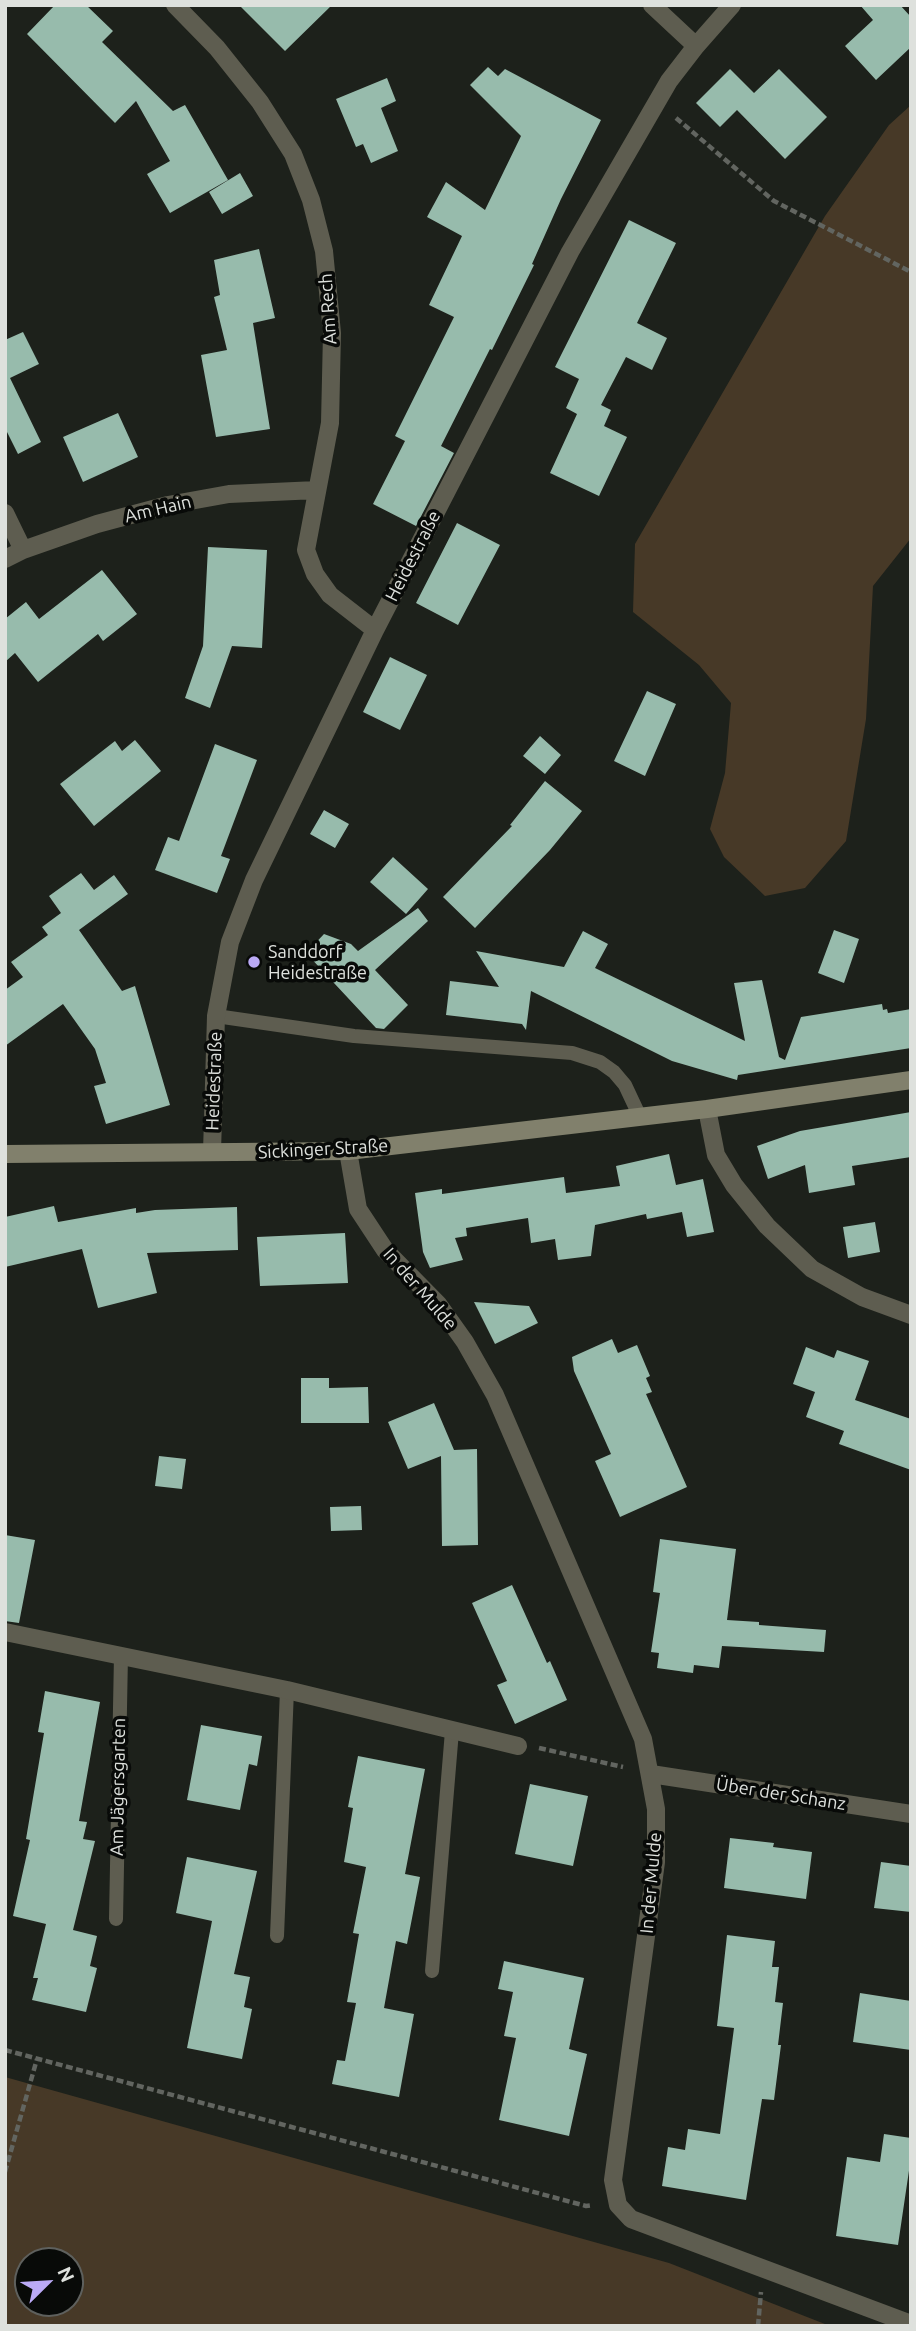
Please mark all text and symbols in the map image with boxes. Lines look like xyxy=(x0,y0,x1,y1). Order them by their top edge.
street label: Am Rech xyxy=(315,273,341,345)
street label: Am Hain xyxy=(123,491,193,527)
street label: Heidestraße xyxy=(381,507,445,605)
place label: Sanddorf Heidestraße xyxy=(268,941,367,984)
marker: Sanddorf Heidestraße xyxy=(246,954,262,970)
street label: Heidestraße xyxy=(201,1031,227,1131)
street label: Sickinger Straße xyxy=(257,1135,389,1163)
street label: In der Mulde xyxy=(379,1244,461,1334)
street label: Am Jägersgarten xyxy=(106,1718,130,1856)
street label: Über der Schanz xyxy=(715,1773,847,1815)
street label: In der Mulde xyxy=(636,1831,666,1935)
north arrow xyxy=(14,2247,84,2317)
text: N xyxy=(53,2263,79,2285)

